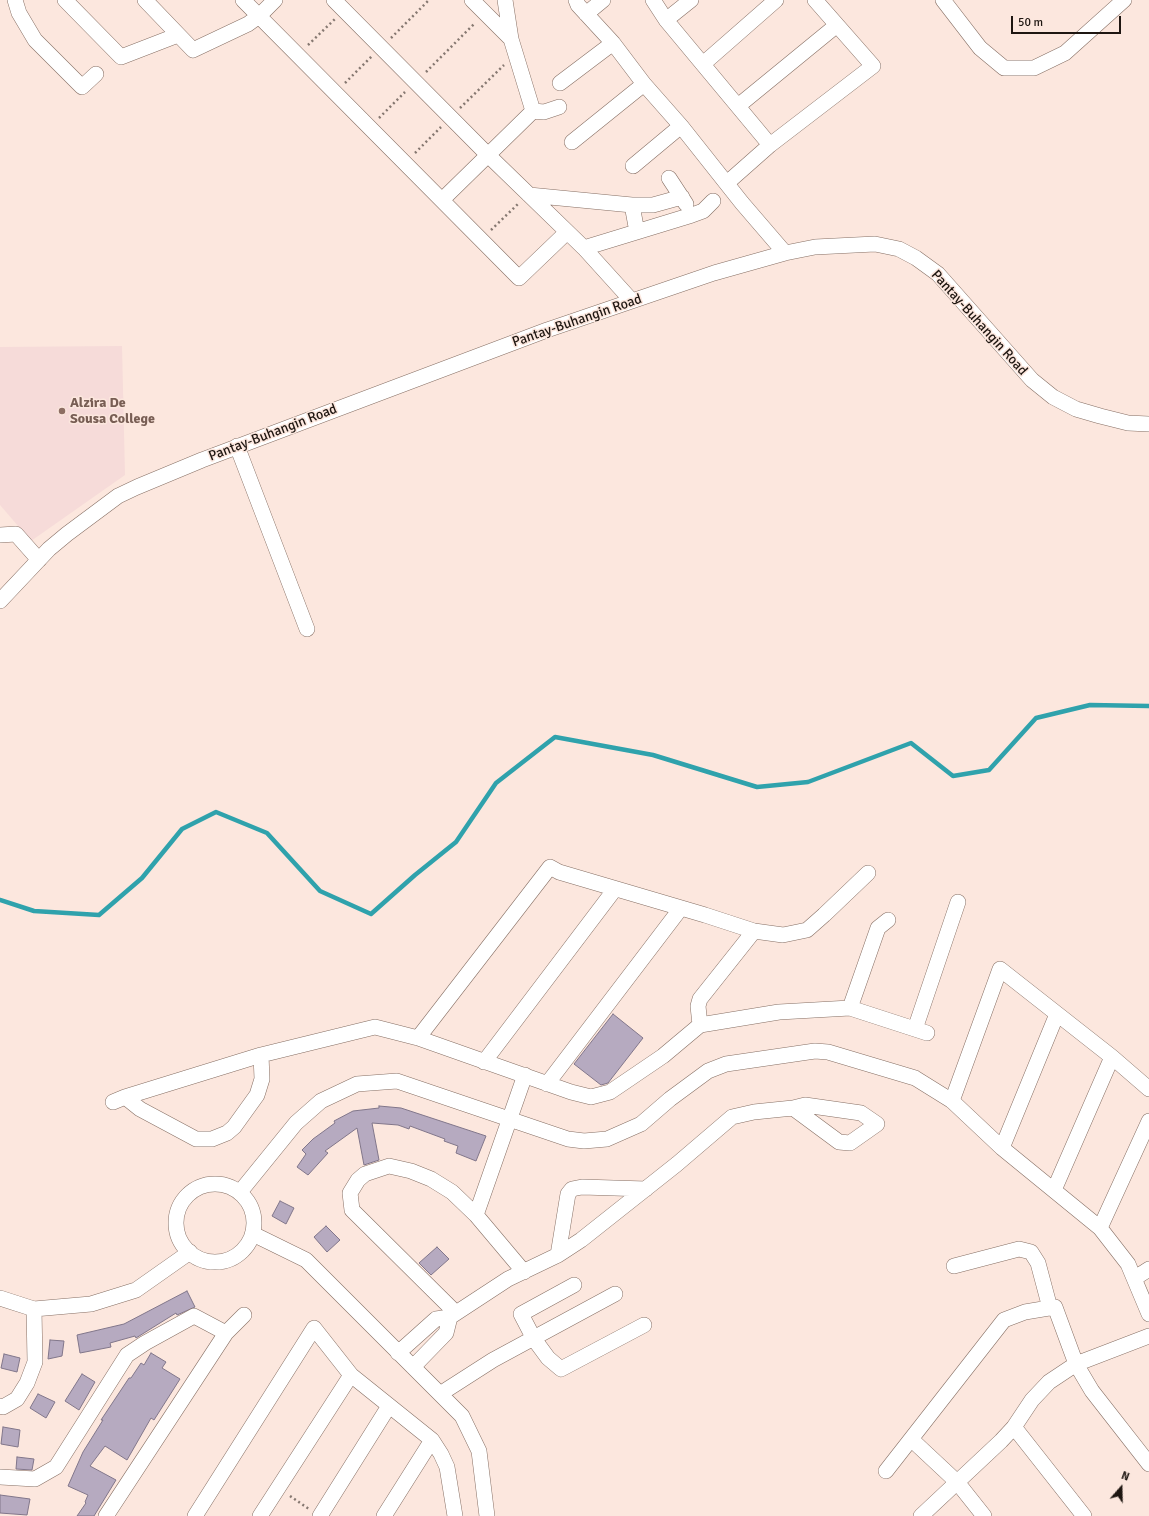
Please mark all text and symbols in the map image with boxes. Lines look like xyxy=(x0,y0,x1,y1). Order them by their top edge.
scale bar xyxy=(1013,8,1123,34)
text: 50 m xyxy=(1018,15,1043,30)
street label: Pantay-Buhangin Road xyxy=(927,267,1031,379)
street label: Pantay-Buhangin Road xyxy=(510,291,644,351)
place label: Alzira De Sousa College xyxy=(70,395,155,428)
street label: Pantay-Buhangin Road xyxy=(207,401,339,465)
marker: Alzira De Sousa College xyxy=(57,406,67,416)
north arrow xyxy=(1101,1468,1141,1508)
text: N xyxy=(1119,1469,1131,1484)

